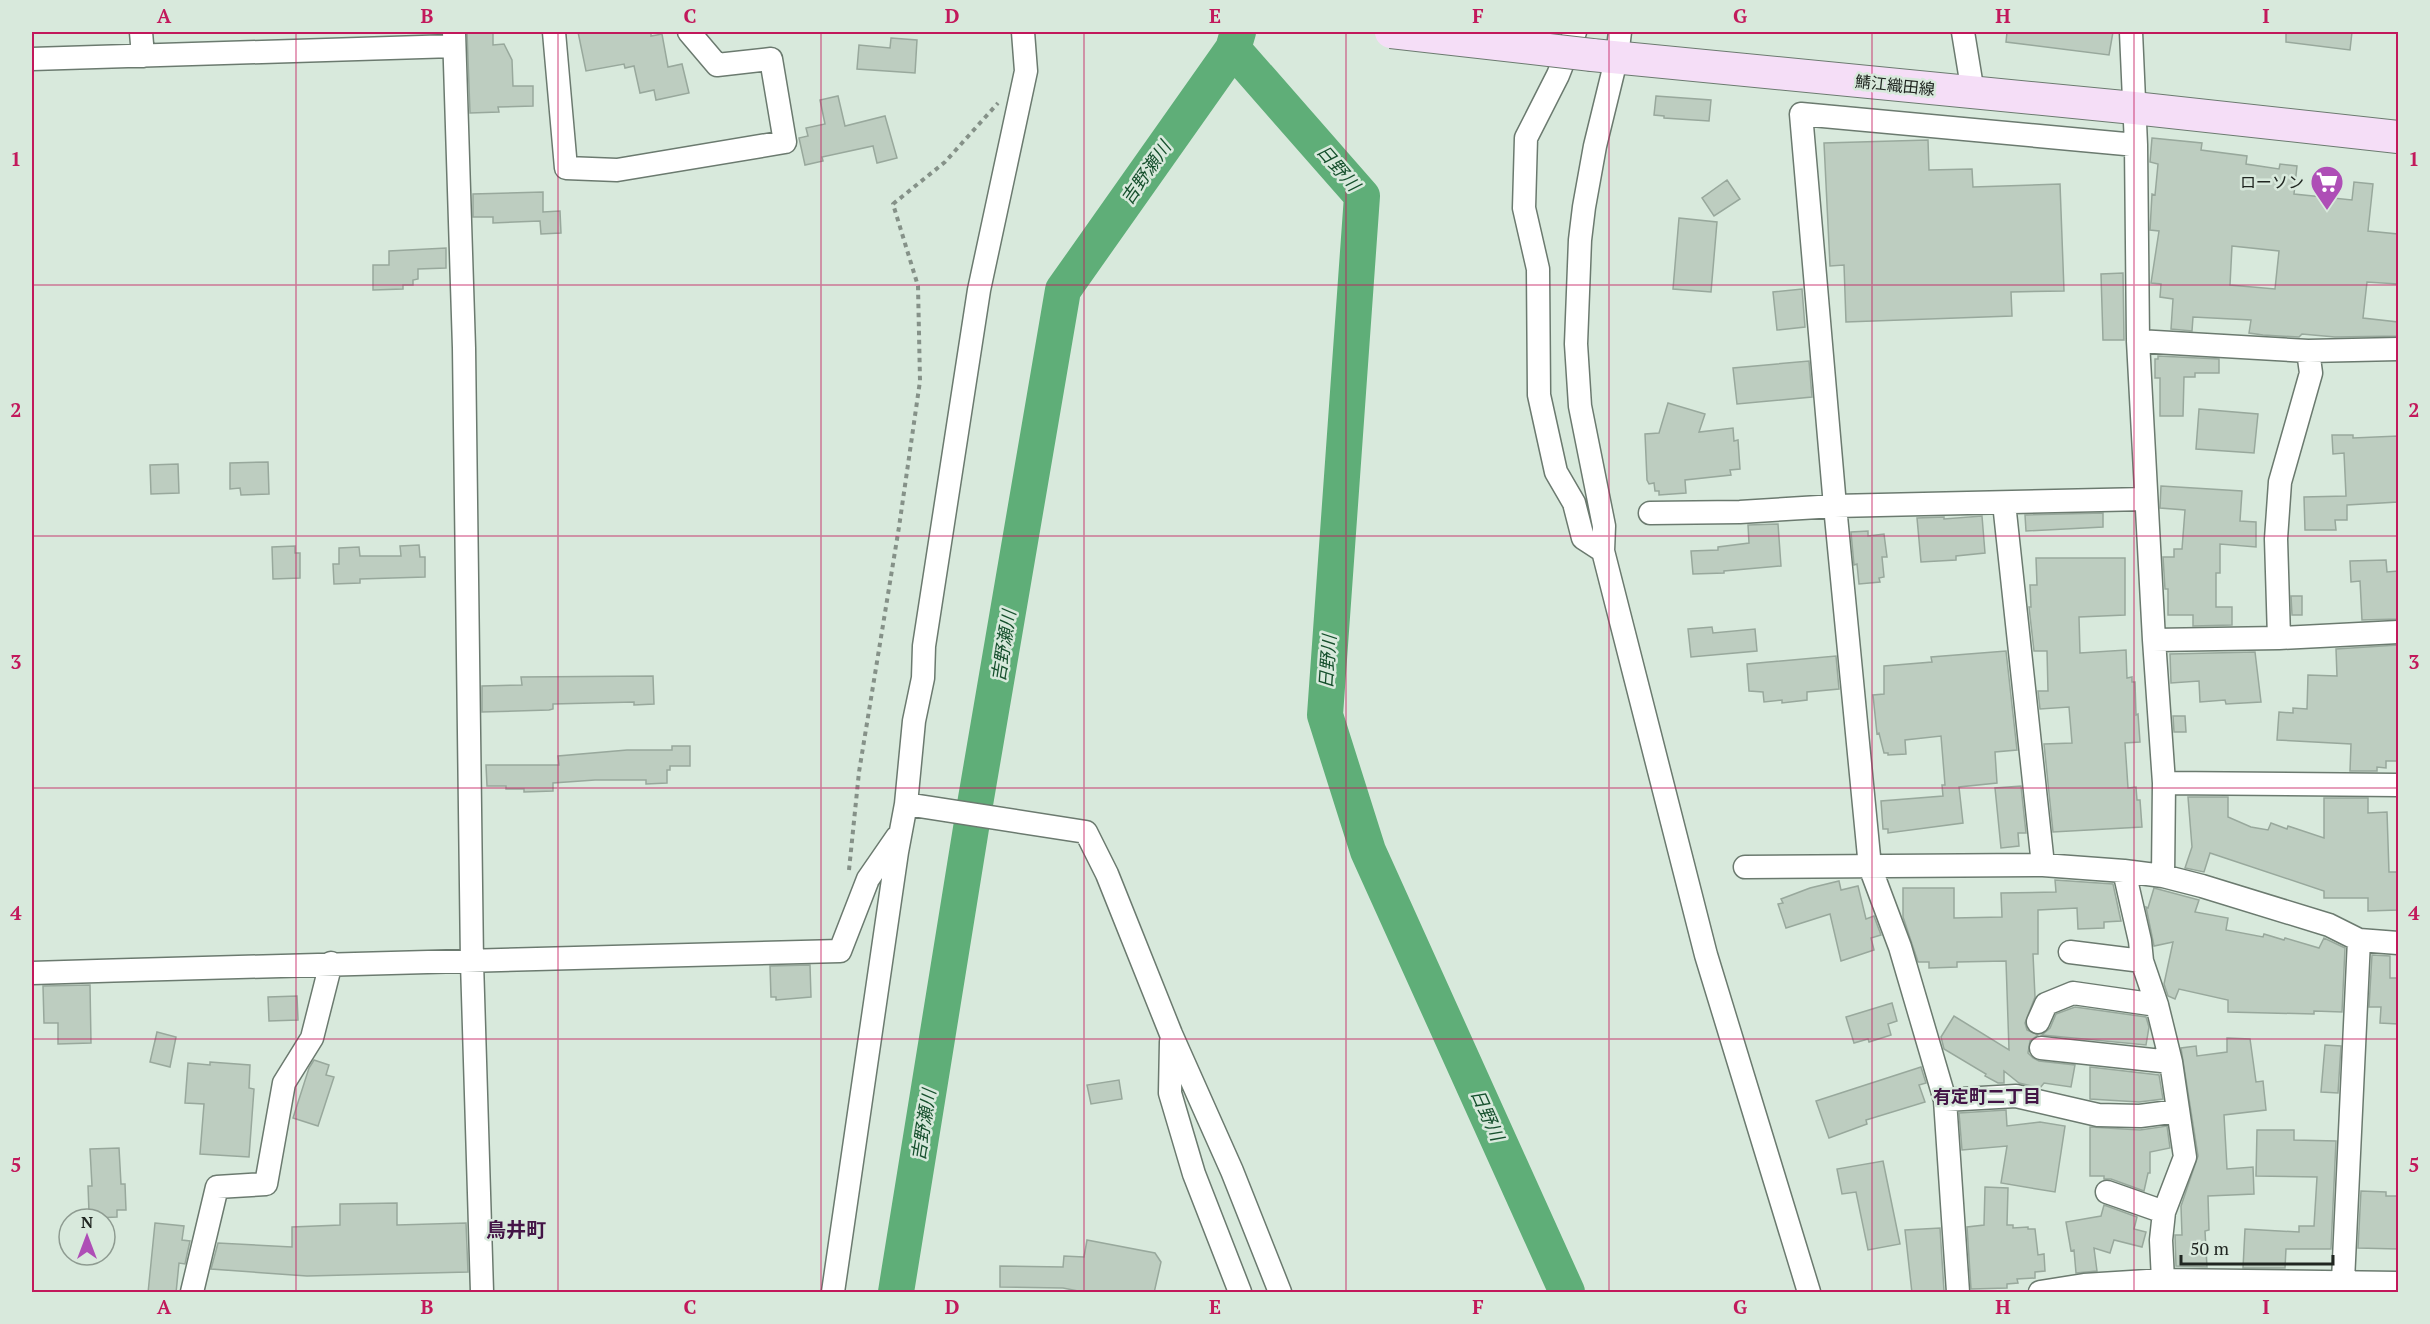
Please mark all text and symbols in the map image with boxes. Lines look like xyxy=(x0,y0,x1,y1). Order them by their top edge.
text: A xyxy=(157,2,172,29)
text: B xyxy=(421,2,434,29)
text: C xyxy=(683,2,697,29)
text: D xyxy=(945,2,959,29)
text: E xyxy=(1209,2,1221,29)
text: F xyxy=(1472,2,1484,29)
text: G xyxy=(1733,2,1747,29)
text: H xyxy=(1995,2,2011,29)
text: I xyxy=(2262,2,2270,29)
street label: 鯖江織田線 xyxy=(1854,70,1936,100)
water label: 吉野瀬川 xyxy=(1115,134,1177,209)
water label: 日野川 xyxy=(1312,139,1367,197)
text: 1 xyxy=(10,145,22,172)
text: 1 xyxy=(2408,145,2420,172)
supermarket icon: ローソン xyxy=(2309,164,2345,211)
place label: ローソン xyxy=(2240,171,2304,193)
text: 2 xyxy=(10,396,22,423)
text: 2 xyxy=(2408,396,2420,423)
water label: 吉野瀬川 xyxy=(986,606,1021,683)
water label: 日野川 xyxy=(1313,632,1341,690)
text: 3 xyxy=(10,648,22,675)
text: 3 xyxy=(2408,648,2420,675)
text: 4 xyxy=(10,899,22,926)
text: 4 xyxy=(2408,899,2420,926)
district label: 有定町二丁目 xyxy=(1933,1084,2041,1108)
water label: 吉野瀬川 xyxy=(906,1085,941,1162)
water label: 日野川 xyxy=(1466,1085,1511,1146)
text: 5 xyxy=(10,1151,22,1178)
text: 5 xyxy=(2408,1151,2420,1178)
north arrow xyxy=(57,1207,117,1267)
text: N xyxy=(81,1211,93,1233)
district label: 鳥井町 xyxy=(486,1216,546,1243)
scale bar xyxy=(2181,1228,2332,1266)
text: 50 m xyxy=(2190,1236,2230,1260)
text: A xyxy=(157,1293,172,1320)
text: B xyxy=(421,1293,434,1320)
text: C xyxy=(683,1293,697,1320)
text: D xyxy=(945,1293,959,1320)
text: E xyxy=(1209,1293,1221,1320)
text: F xyxy=(1472,1293,1484,1320)
text: G xyxy=(1733,1293,1747,1320)
text: H xyxy=(1995,1293,2011,1320)
text: I xyxy=(2262,1293,2270,1320)

